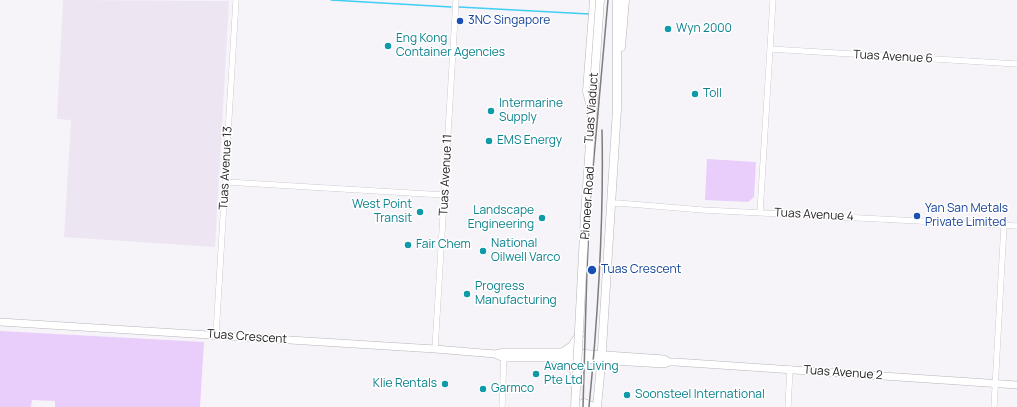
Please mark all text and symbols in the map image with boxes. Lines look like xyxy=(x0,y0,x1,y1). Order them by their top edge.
place label: 3NC Singapore xyxy=(468,14,550,28)
marker: 3NC Singapore xyxy=(455,16,465,26)
place label: Wyn 2000 xyxy=(676,22,732,36)
marker: Wyn 2000 xyxy=(663,24,673,34)
place label: Eng Kong Container Agencies xyxy=(396,32,505,60)
marker: Eng Kong Container Agencies xyxy=(383,41,393,51)
street label: Tuas Avenue 6 xyxy=(853,48,933,66)
street label: Tuas Viaduct xyxy=(582,72,602,144)
place label: Toll xyxy=(703,87,722,101)
marker: Toll xyxy=(690,89,700,99)
place label: Intermarine Supply xyxy=(499,97,563,125)
marker: Intermarine Supply xyxy=(486,106,496,116)
street label: Tuas Avenue 13 xyxy=(217,126,235,210)
street label: Tuas Avenue 11 xyxy=(437,134,455,216)
place label: EMS Energy xyxy=(497,134,562,148)
marker: EMS Energy xyxy=(484,136,494,146)
street label: Pioneer Road xyxy=(578,166,598,240)
place label: West Point Transit xyxy=(352,198,412,226)
place label: Yan San Metals Private Limited xyxy=(925,202,1008,230)
place label: Landscape Engineering xyxy=(468,204,534,232)
street label: Tuas Avenue 4 xyxy=(774,206,854,224)
marker: West Point Transit xyxy=(415,207,425,217)
marker: Yan San Metals Private Limited xyxy=(912,211,922,221)
marker: Landscape Engineering xyxy=(537,213,547,223)
place label: National Oilwell Varco xyxy=(491,237,560,265)
place label: Fair Chem xyxy=(416,238,471,252)
marker: Fair Chem xyxy=(403,240,413,250)
marker: National Oilwell Varco xyxy=(478,246,488,256)
place label: Tuas Crescent xyxy=(601,263,681,277)
marker: Tuas Crescent xyxy=(586,264,598,276)
place label: Progress Manufacturing xyxy=(475,280,557,308)
marker: Progress Manufacturing xyxy=(462,289,472,299)
street label: Tuas Crescent xyxy=(206,327,288,347)
place label: Avance Living Pte Ltd xyxy=(544,360,619,388)
street label: Tuas Avenue 2 xyxy=(803,363,883,383)
marker: Avance Living Pte Ltd xyxy=(531,369,541,379)
place label: Klie Rentals xyxy=(373,377,437,391)
marker: Klie Rentals xyxy=(440,379,450,389)
place label: Garmco xyxy=(491,382,534,396)
marker: Garmco xyxy=(478,384,488,394)
place label: Soonsteel International xyxy=(635,388,765,402)
marker: Soonsteel International xyxy=(622,390,632,400)

